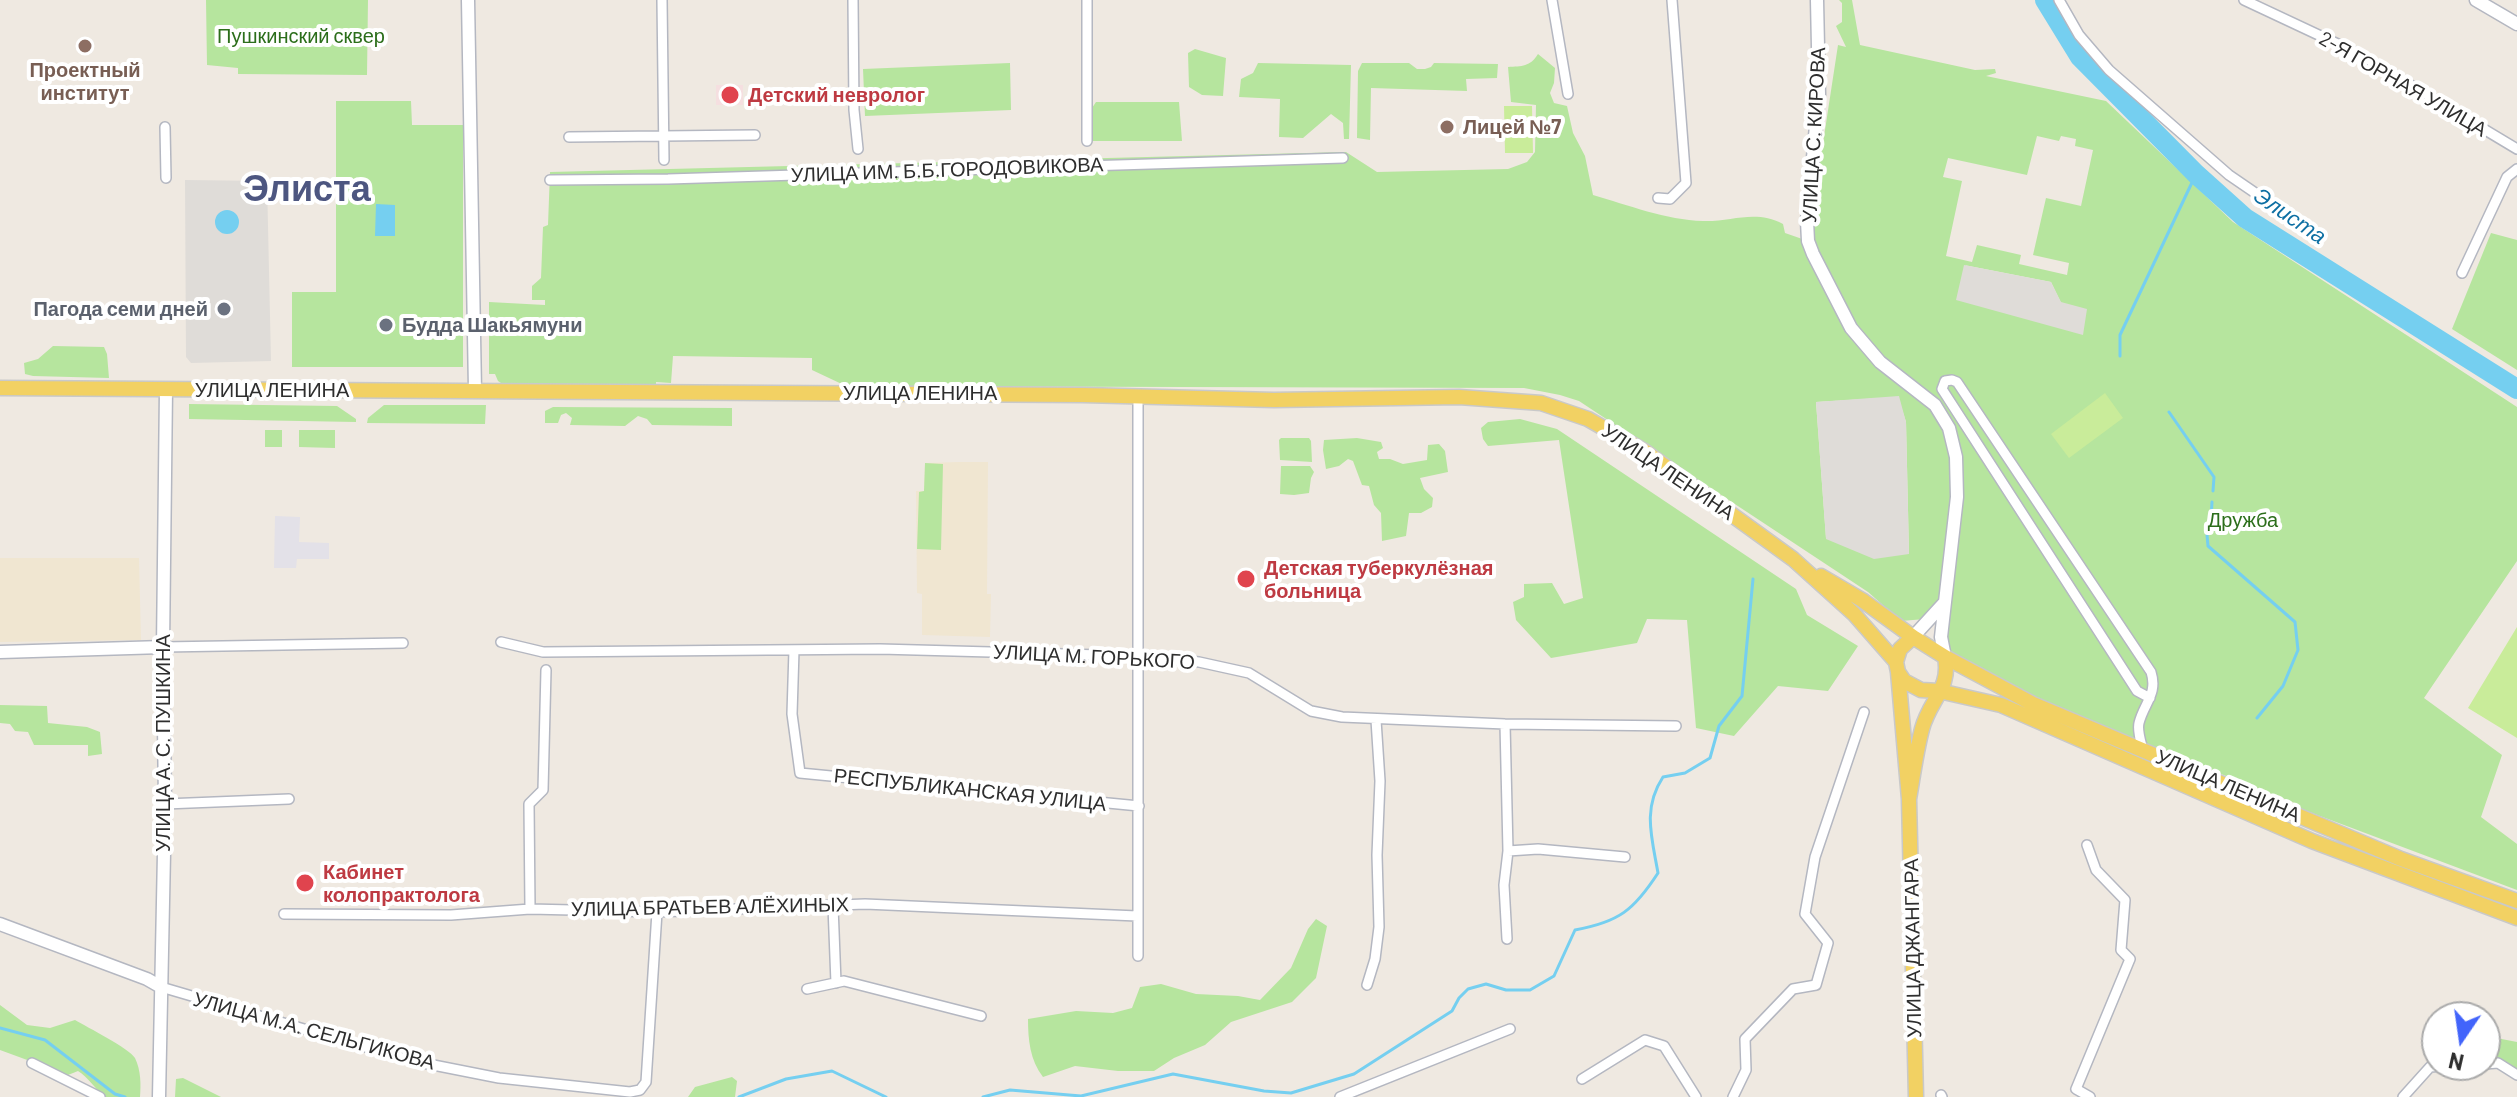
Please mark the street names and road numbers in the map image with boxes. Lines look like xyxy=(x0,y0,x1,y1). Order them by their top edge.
street label: 2-Я ГОРНАЯ УЛИЦА xyxy=(2315,26,2491,142)
street label: УЛИЦА С. КИРОВА xyxy=(1797,46,1831,224)
street label: УЛИЦА ИМ. Б.Б.ГОРОДОВИКОВА xyxy=(790,153,1104,187)
street label: УЛИЦА ЛЕНИНА xyxy=(195,378,349,402)
street label: УЛИЦА ЛЕНИНА xyxy=(843,381,997,405)
street label: УЛИЦА ЛЕНИНА xyxy=(1597,419,1739,525)
street label: УЛИЦА А. С. ПУШКИНА xyxy=(151,634,175,852)
street label: УЛИЦА М. ГОРЬКОГО xyxy=(993,640,1195,674)
street label: УЛИЦА ЛЕНИНА xyxy=(2152,745,2304,827)
street label: РЕСПУБЛИКАНСКАЯ УЛИЦА xyxy=(833,764,1107,816)
street label: УЛИЦА ДЖАНГАРА xyxy=(1899,858,1927,1038)
street label: УЛИЦА БРАТЬЕВ АЛЁХИНЫХ xyxy=(571,893,849,921)
street label: УЛИЦА М.А. СЕЛЬГИКОВА xyxy=(191,987,437,1075)

